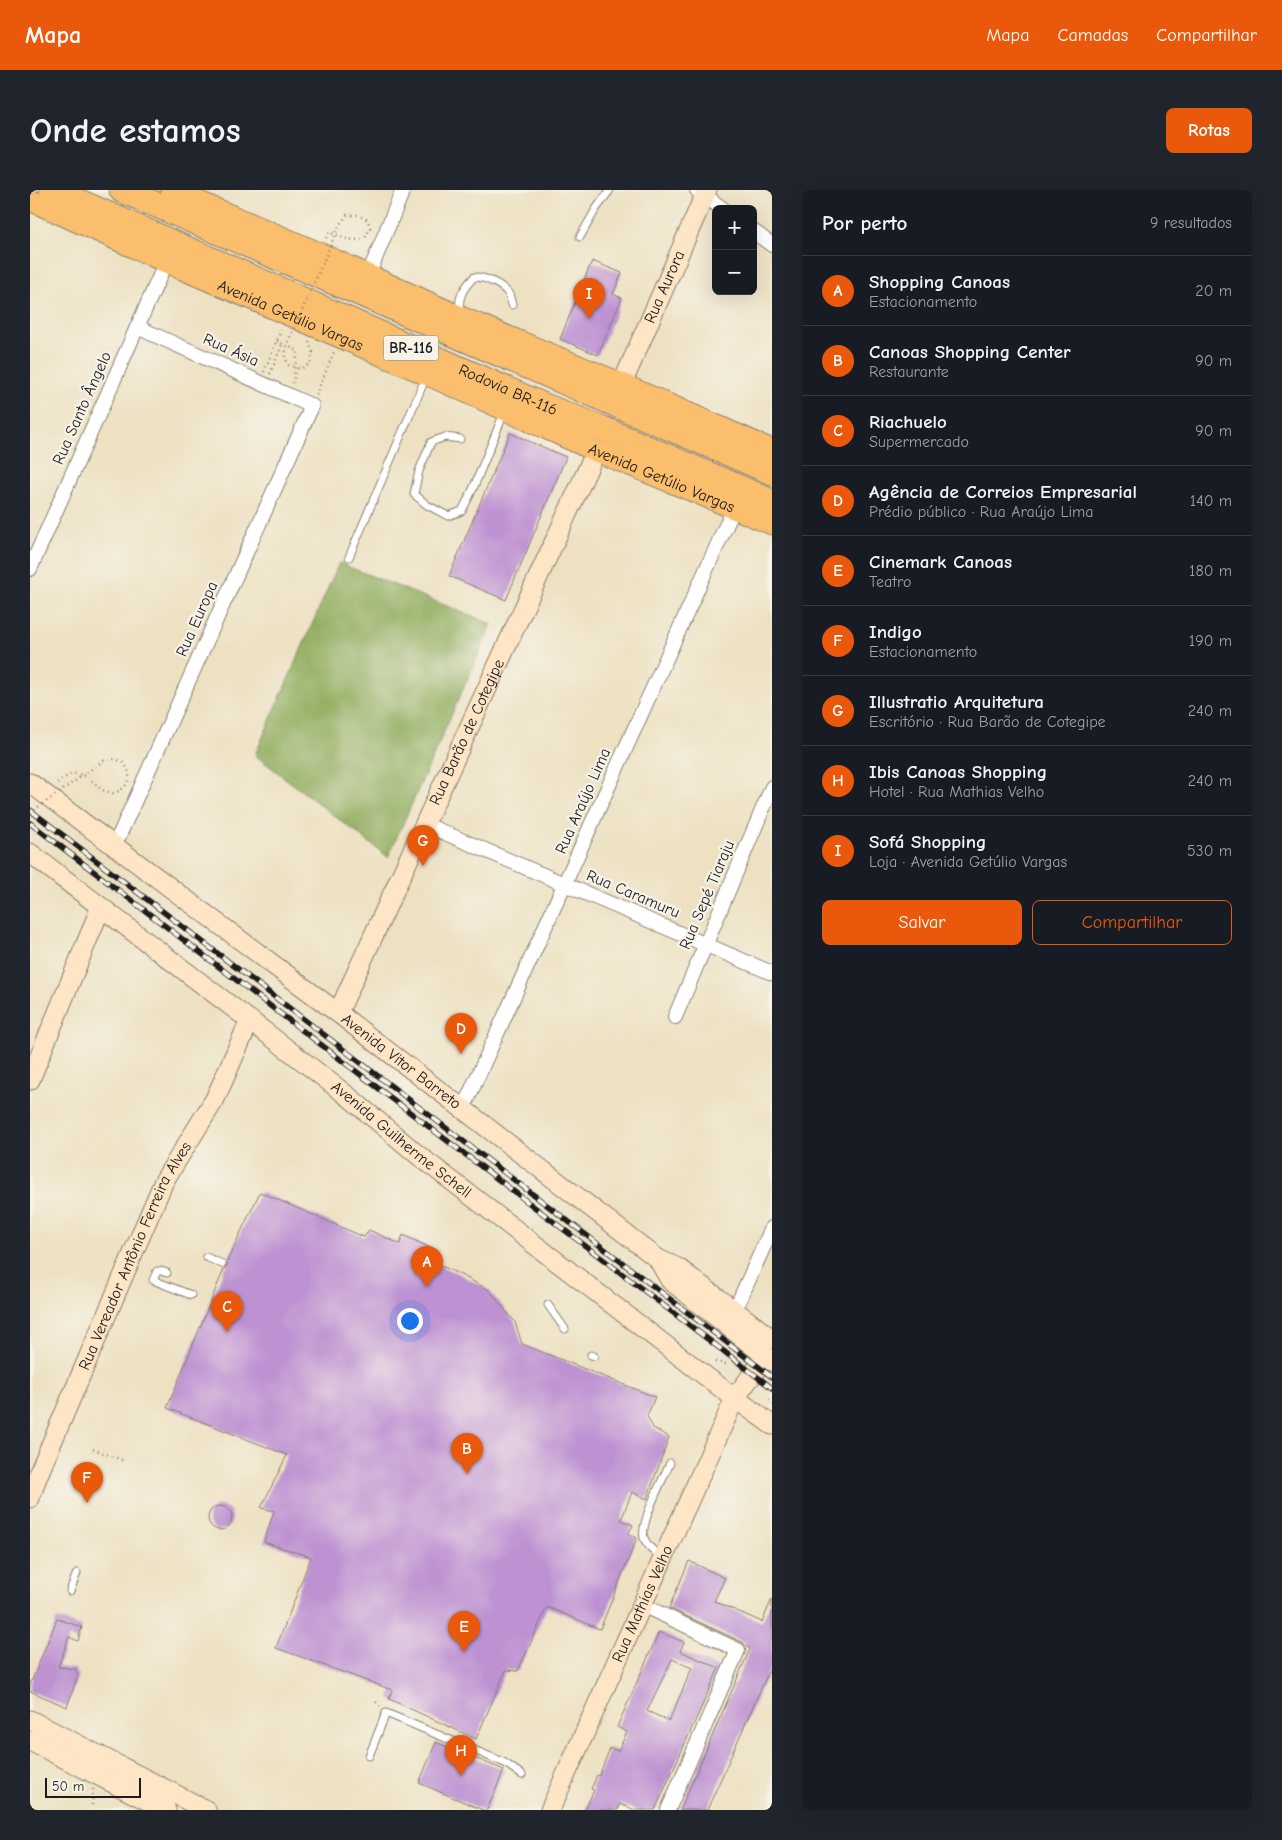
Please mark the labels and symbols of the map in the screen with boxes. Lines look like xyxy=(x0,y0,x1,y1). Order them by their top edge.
street label: Rua Aurora xyxy=(641,248,688,326)
street label: Avenida Getúlio Vargas xyxy=(215,276,366,355)
pin: I xyxy=(573,278,605,319)
street label: Rua Ásia xyxy=(200,329,262,370)
road number: BR-116 xyxy=(384,336,438,360)
street label: Rua Santo Ângelo xyxy=(48,348,115,467)
street label: Rodovia BR-116 xyxy=(456,361,560,419)
street label: Avenida Getúlio Vargas xyxy=(585,440,738,517)
street label: Rua Europa xyxy=(172,579,222,659)
street label: Rua Barão de Cotegipe xyxy=(426,656,508,808)
street label: Rua Araújo Lima xyxy=(552,745,614,857)
pin: G xyxy=(407,825,439,866)
street label: Rua Sepé Tiaraju xyxy=(676,838,738,952)
street label: Rua Caramuru xyxy=(584,866,682,922)
street label: Avenida Vitor Barreto xyxy=(338,1010,464,1113)
pin: D xyxy=(445,1013,477,1054)
street label: Avenida Guilherme Schell xyxy=(328,1078,475,1202)
street label: Rua Vereador Antônio Ferreira Alves xyxy=(75,1138,195,1373)
pin: A xyxy=(411,1246,443,1287)
pin: C xyxy=(211,1291,243,1332)
your location xyxy=(397,1308,423,1334)
pin: B xyxy=(451,1433,483,1474)
pin: F xyxy=(71,1462,103,1503)
street label: Rua Mathias Velho xyxy=(608,1543,677,1665)
pin: E xyxy=(448,1611,480,1652)
pin: H xyxy=(445,1735,477,1776)
scale bar xyxy=(45,1775,141,1798)

